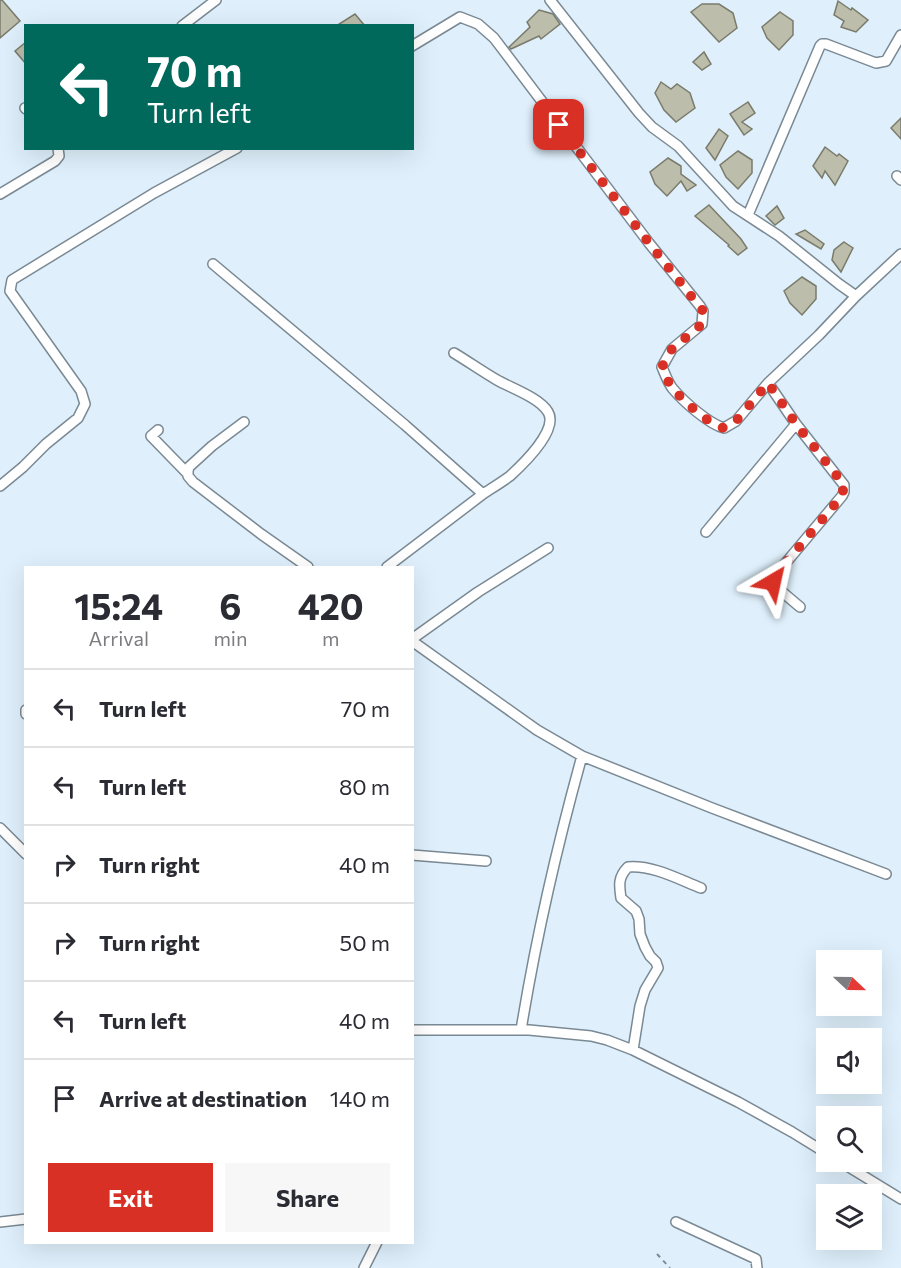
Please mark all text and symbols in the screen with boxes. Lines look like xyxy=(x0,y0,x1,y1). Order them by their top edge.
text: 70 m xyxy=(147,44,242,96)
icon: left xyxy=(48,48,126,126)
text: Turn left xyxy=(147,96,251,129)
pin xyxy=(533,99,584,150)
icon: arrive xyxy=(542,108,575,141)
position arrow xyxy=(741,550,805,614)
text: 15:24 xyxy=(74,583,163,627)
text: 6 xyxy=(219,583,242,627)
text: 420 xyxy=(298,583,364,627)
text: Arrival xyxy=(88,626,149,650)
text: min xyxy=(213,626,247,650)
text: m xyxy=(322,626,339,650)
icon: left xyxy=(48,692,81,725)
text: Turn left xyxy=(99,695,186,722)
text: 70 m xyxy=(341,695,390,722)
icon: left xyxy=(48,770,81,803)
text: Turn left xyxy=(99,773,186,800)
text: 80 m xyxy=(339,773,390,800)
icon: right xyxy=(48,848,81,881)
text: Turn right xyxy=(99,851,200,878)
text: 40 m xyxy=(339,851,390,878)
icon: right xyxy=(48,926,81,959)
text: Turn right xyxy=(99,929,200,956)
text: 50 m xyxy=(340,929,390,956)
north arrow xyxy=(816,950,882,1016)
map controls xyxy=(816,950,882,1250)
icon: left xyxy=(48,1004,81,1037)
text: Turn left xyxy=(99,1007,186,1034)
text: 40 m xyxy=(339,1007,390,1034)
button: sound xyxy=(816,1028,882,1094)
icon: arrive xyxy=(48,1082,81,1115)
text: Arrive at destination xyxy=(99,1085,307,1112)
text: 140 m xyxy=(330,1085,390,1112)
button: search xyxy=(816,1106,882,1172)
button: Exit xyxy=(48,1163,213,1232)
button: Share xyxy=(225,1163,390,1232)
button: layers xyxy=(816,1184,882,1250)

